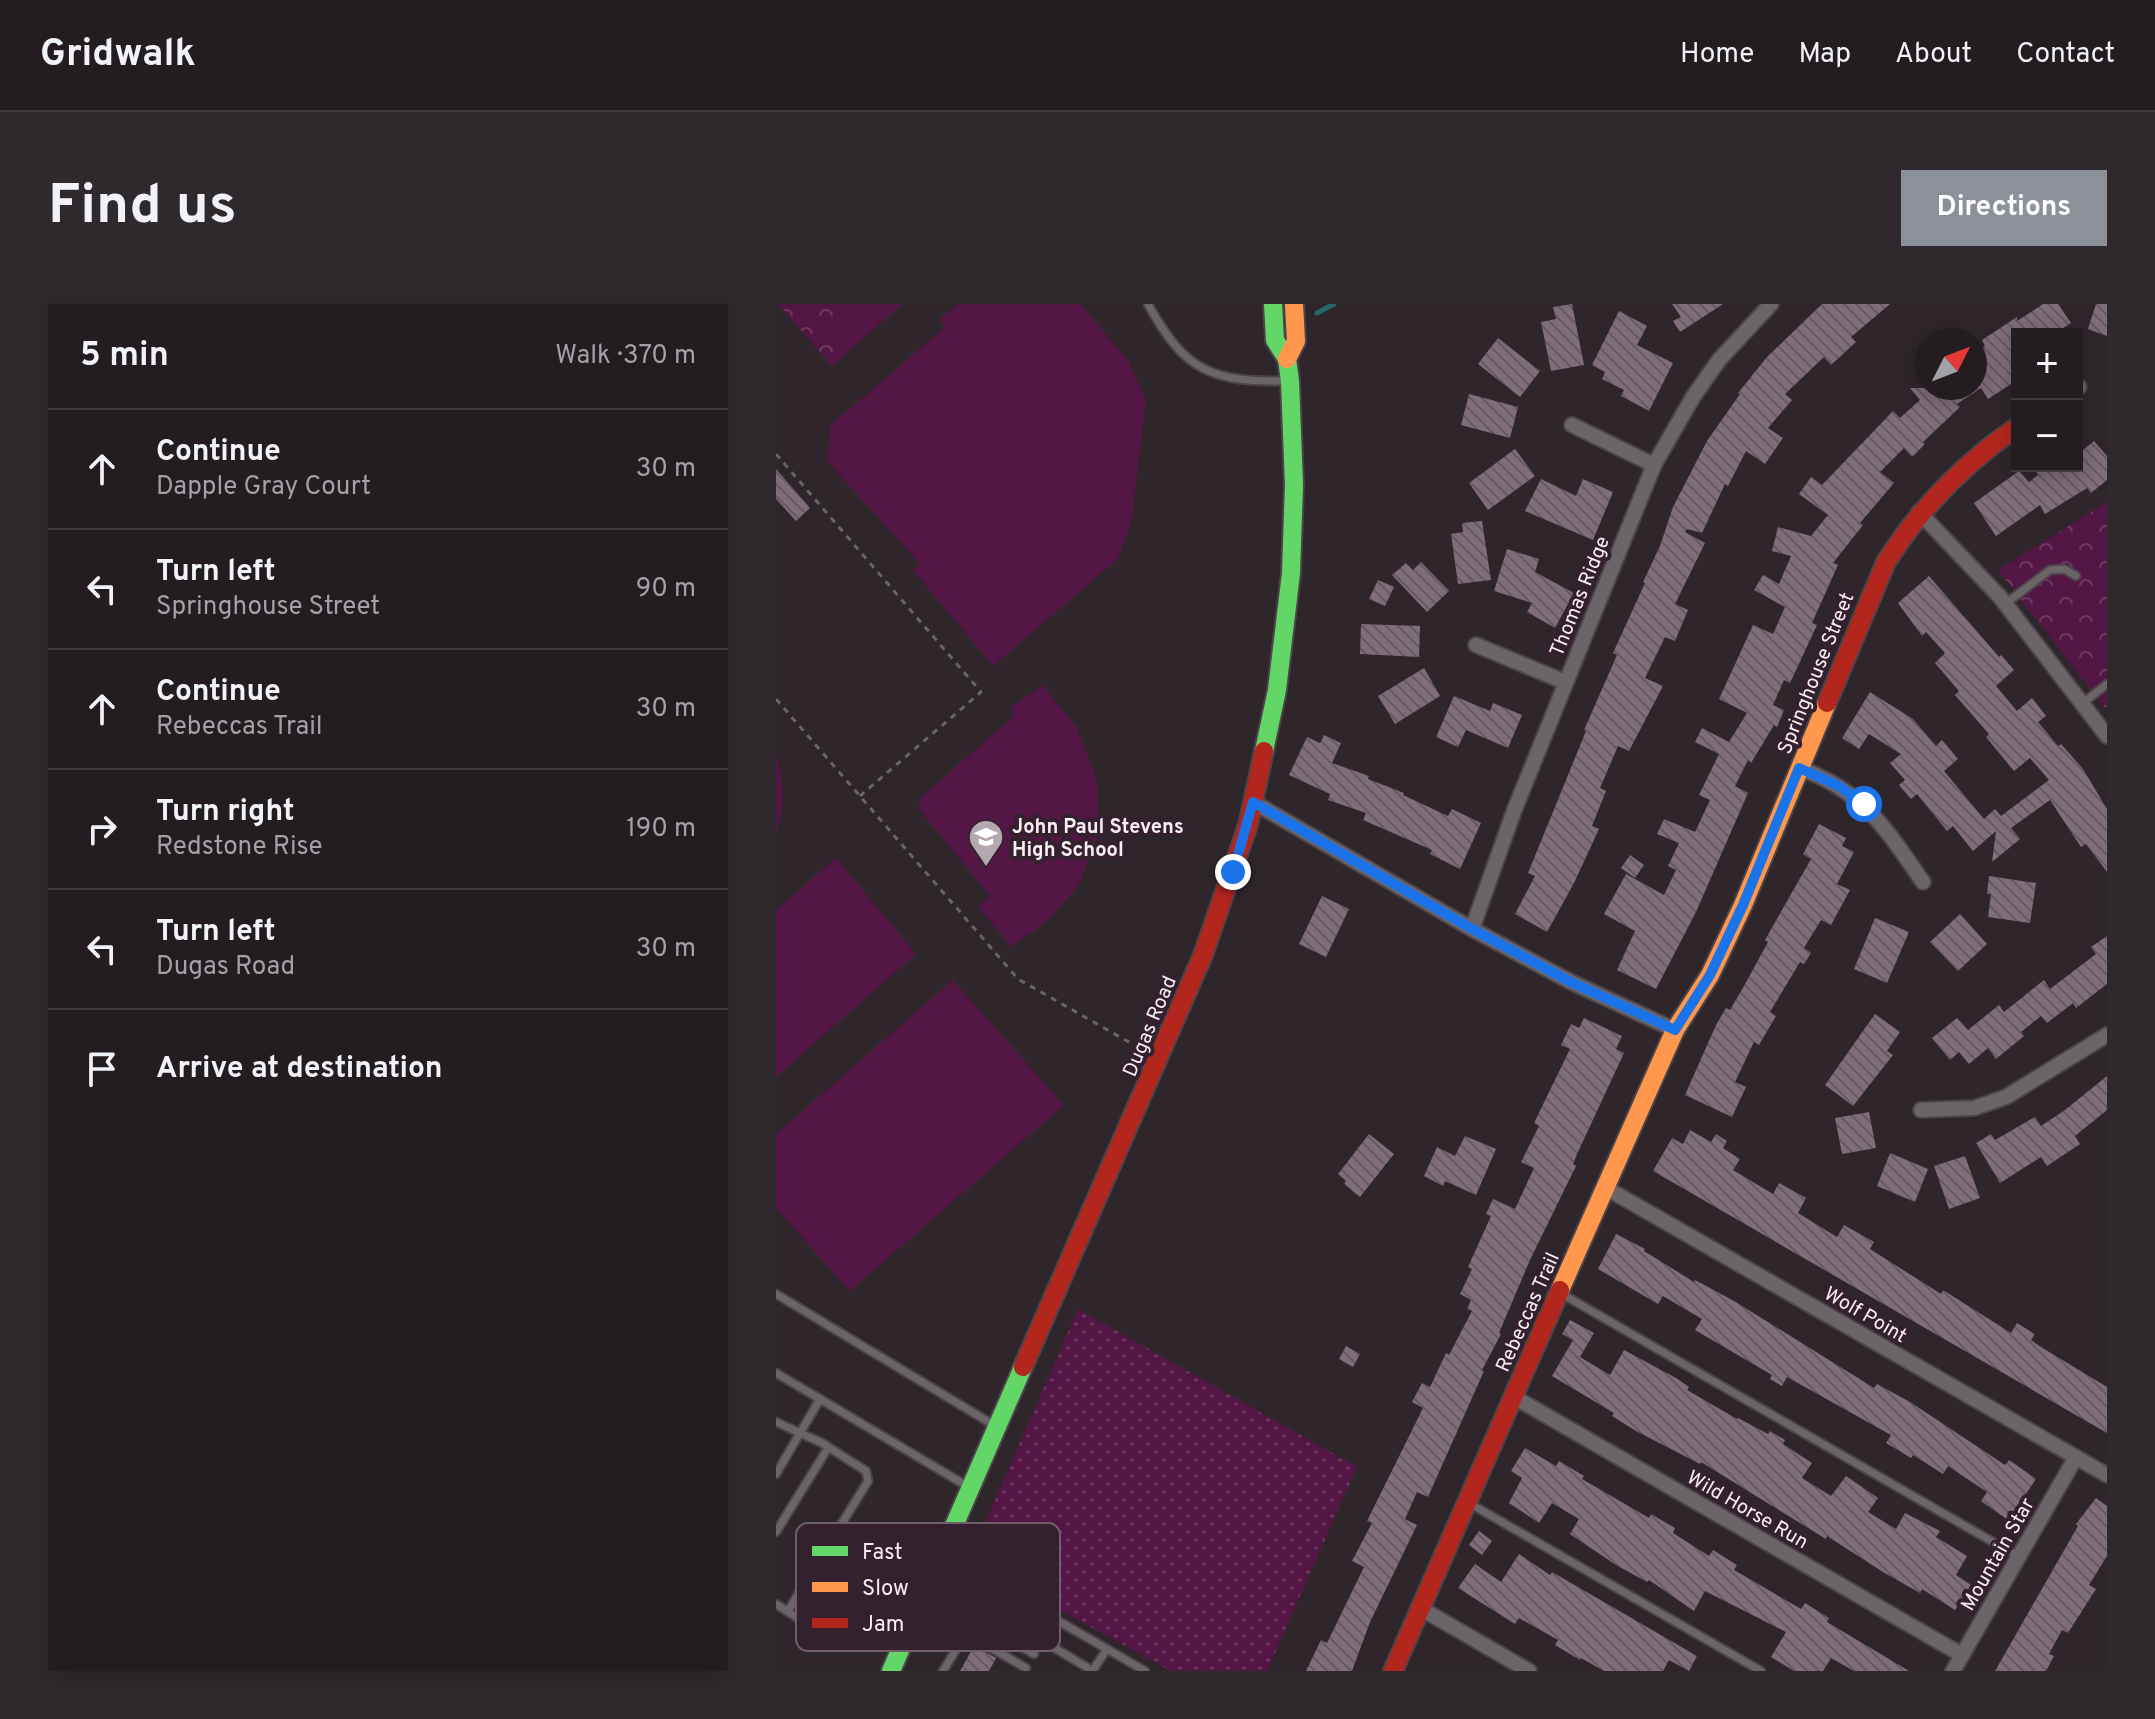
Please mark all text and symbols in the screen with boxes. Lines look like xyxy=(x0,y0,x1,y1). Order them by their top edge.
text: Gridwalk xyxy=(40,31,196,80)
text: Home xyxy=(1680,37,1754,73)
text: Map xyxy=(1798,37,1851,73)
text: About xyxy=(1895,37,1972,73)
text: Contact xyxy=(2016,37,2115,73)
button: Directions xyxy=(1901,170,2107,246)
text: Find us xyxy=(48,173,237,243)
north arrow xyxy=(1915,328,1987,400)
map controls xyxy=(2011,328,2083,472)
button: + xyxy=(2011,328,2083,400)
text: 5 min xyxy=(80,335,169,378)
text: Walk · 370 m xyxy=(555,340,696,373)
button: − xyxy=(2011,400,2083,472)
text: Continue xyxy=(156,434,281,471)
icon: ahead xyxy=(80,447,124,491)
text: 30 m xyxy=(636,453,696,486)
text: Dapple Gray Court xyxy=(156,471,371,504)
street label: Thomas Ridge xyxy=(1545,533,1617,661)
text: Turn left xyxy=(156,554,276,591)
icon: left xyxy=(80,567,124,611)
text: 90 m xyxy=(636,573,696,606)
street label: Springhouse Street xyxy=(1772,589,1861,759)
text: Springhouse Street xyxy=(156,591,380,624)
text: Continue xyxy=(156,674,281,711)
icon: ahead xyxy=(80,687,124,731)
text: 30 m xyxy=(636,693,696,726)
text: Rebeccas Trail xyxy=(156,711,323,744)
route start xyxy=(1846,786,1882,822)
text: Turn right xyxy=(156,794,294,831)
icon: right xyxy=(80,807,124,851)
text: 190 m xyxy=(626,813,696,846)
place label: John Paul Stevens High School xyxy=(1012,815,1184,864)
school or university icon: John Paul Stevens High School xyxy=(967,818,1005,868)
text: Redstone Rise xyxy=(156,831,323,864)
route end xyxy=(1215,854,1251,890)
text: Turn left xyxy=(156,914,276,951)
icon: left xyxy=(80,927,124,971)
text: 30 m xyxy=(636,933,696,966)
text: Dugas Road xyxy=(156,951,295,984)
street label: Dugas Road xyxy=(1118,972,1184,1081)
icon: arrive xyxy=(80,1047,124,1091)
text: Arrive at destination xyxy=(156,1051,442,1088)
street label: Rebeccas Trail xyxy=(1491,1249,1567,1377)
street label: Wolf Point xyxy=(1819,1282,1911,1350)
street label: Wild Horse Run xyxy=(1682,1465,1812,1556)
street label: Mountain Star xyxy=(1956,1494,2042,1616)
legend xyxy=(796,1523,1060,1651)
text: Fast xyxy=(862,1540,903,1567)
text: Slow xyxy=(862,1576,909,1603)
text: Jam xyxy=(862,1612,905,1639)

